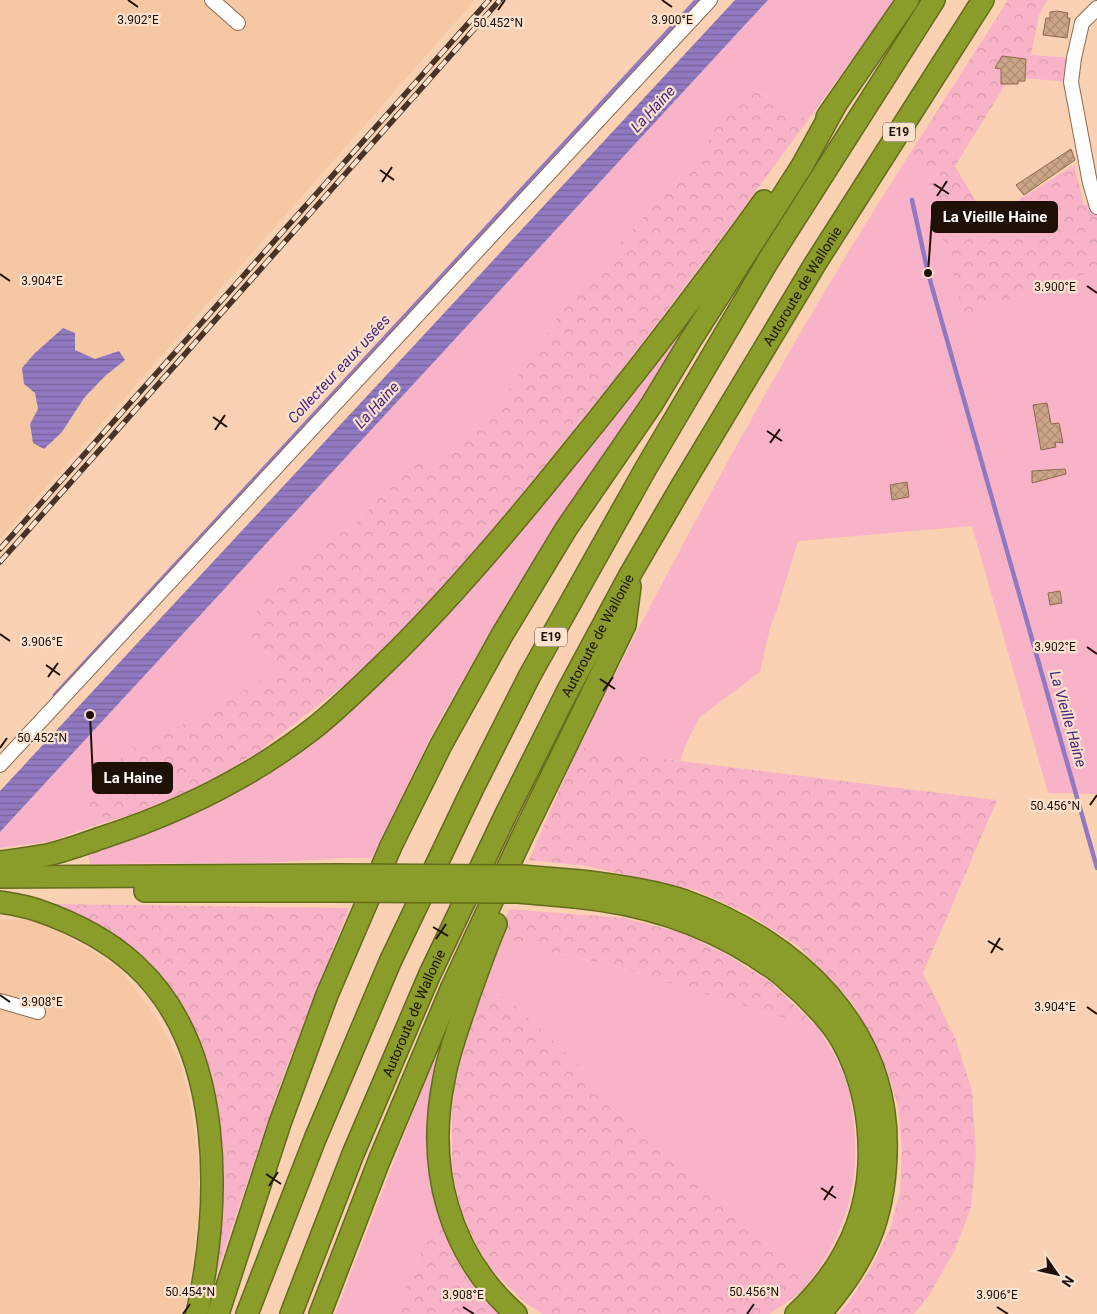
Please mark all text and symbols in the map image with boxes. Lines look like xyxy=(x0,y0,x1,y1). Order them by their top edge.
text: 3.902°E xyxy=(117,13,159,27)
text: 3.900°E xyxy=(651,13,693,27)
text: 50.452°N xyxy=(473,16,523,30)
water label: La Haine xyxy=(627,82,679,136)
road number: E19 xyxy=(883,122,915,142)
callout: La Vieille Haine xyxy=(932,202,1057,232)
text: La Vieille Haine xyxy=(943,208,1047,226)
street label: Autoroute de Wallonie xyxy=(760,224,845,349)
text: 3.904°E xyxy=(21,274,63,288)
text: 3.900°E xyxy=(1034,280,1076,294)
water label: Collecteur eaux usées xyxy=(284,311,394,427)
water label: La Haine xyxy=(351,378,403,432)
street label: Autoroute de Wallonie xyxy=(558,571,637,700)
road number: E19 xyxy=(535,628,567,646)
text: 3.906°E xyxy=(21,635,63,649)
text: 3.902°E xyxy=(1034,640,1076,654)
water label: La Vieille Haine xyxy=(1046,669,1090,770)
text: 50.452°N xyxy=(17,731,67,745)
callout: La Haine xyxy=(93,763,172,793)
text: La Haine xyxy=(104,769,162,787)
text: 50.456°N xyxy=(1030,799,1080,813)
street label: Autoroute de Wallonie xyxy=(379,947,448,1079)
text: 3.908°E xyxy=(21,995,63,1009)
text: 3.904°E xyxy=(1034,1000,1076,1014)
north arrow xyxy=(1032,1249,1082,1299)
text: N xyxy=(1058,1273,1077,1290)
text: 50.454°N xyxy=(165,1285,215,1299)
text: 50.456°N xyxy=(729,1285,779,1299)
text: 3.908°E xyxy=(442,1288,484,1302)
text: 3.906°E xyxy=(976,1288,1018,1302)

